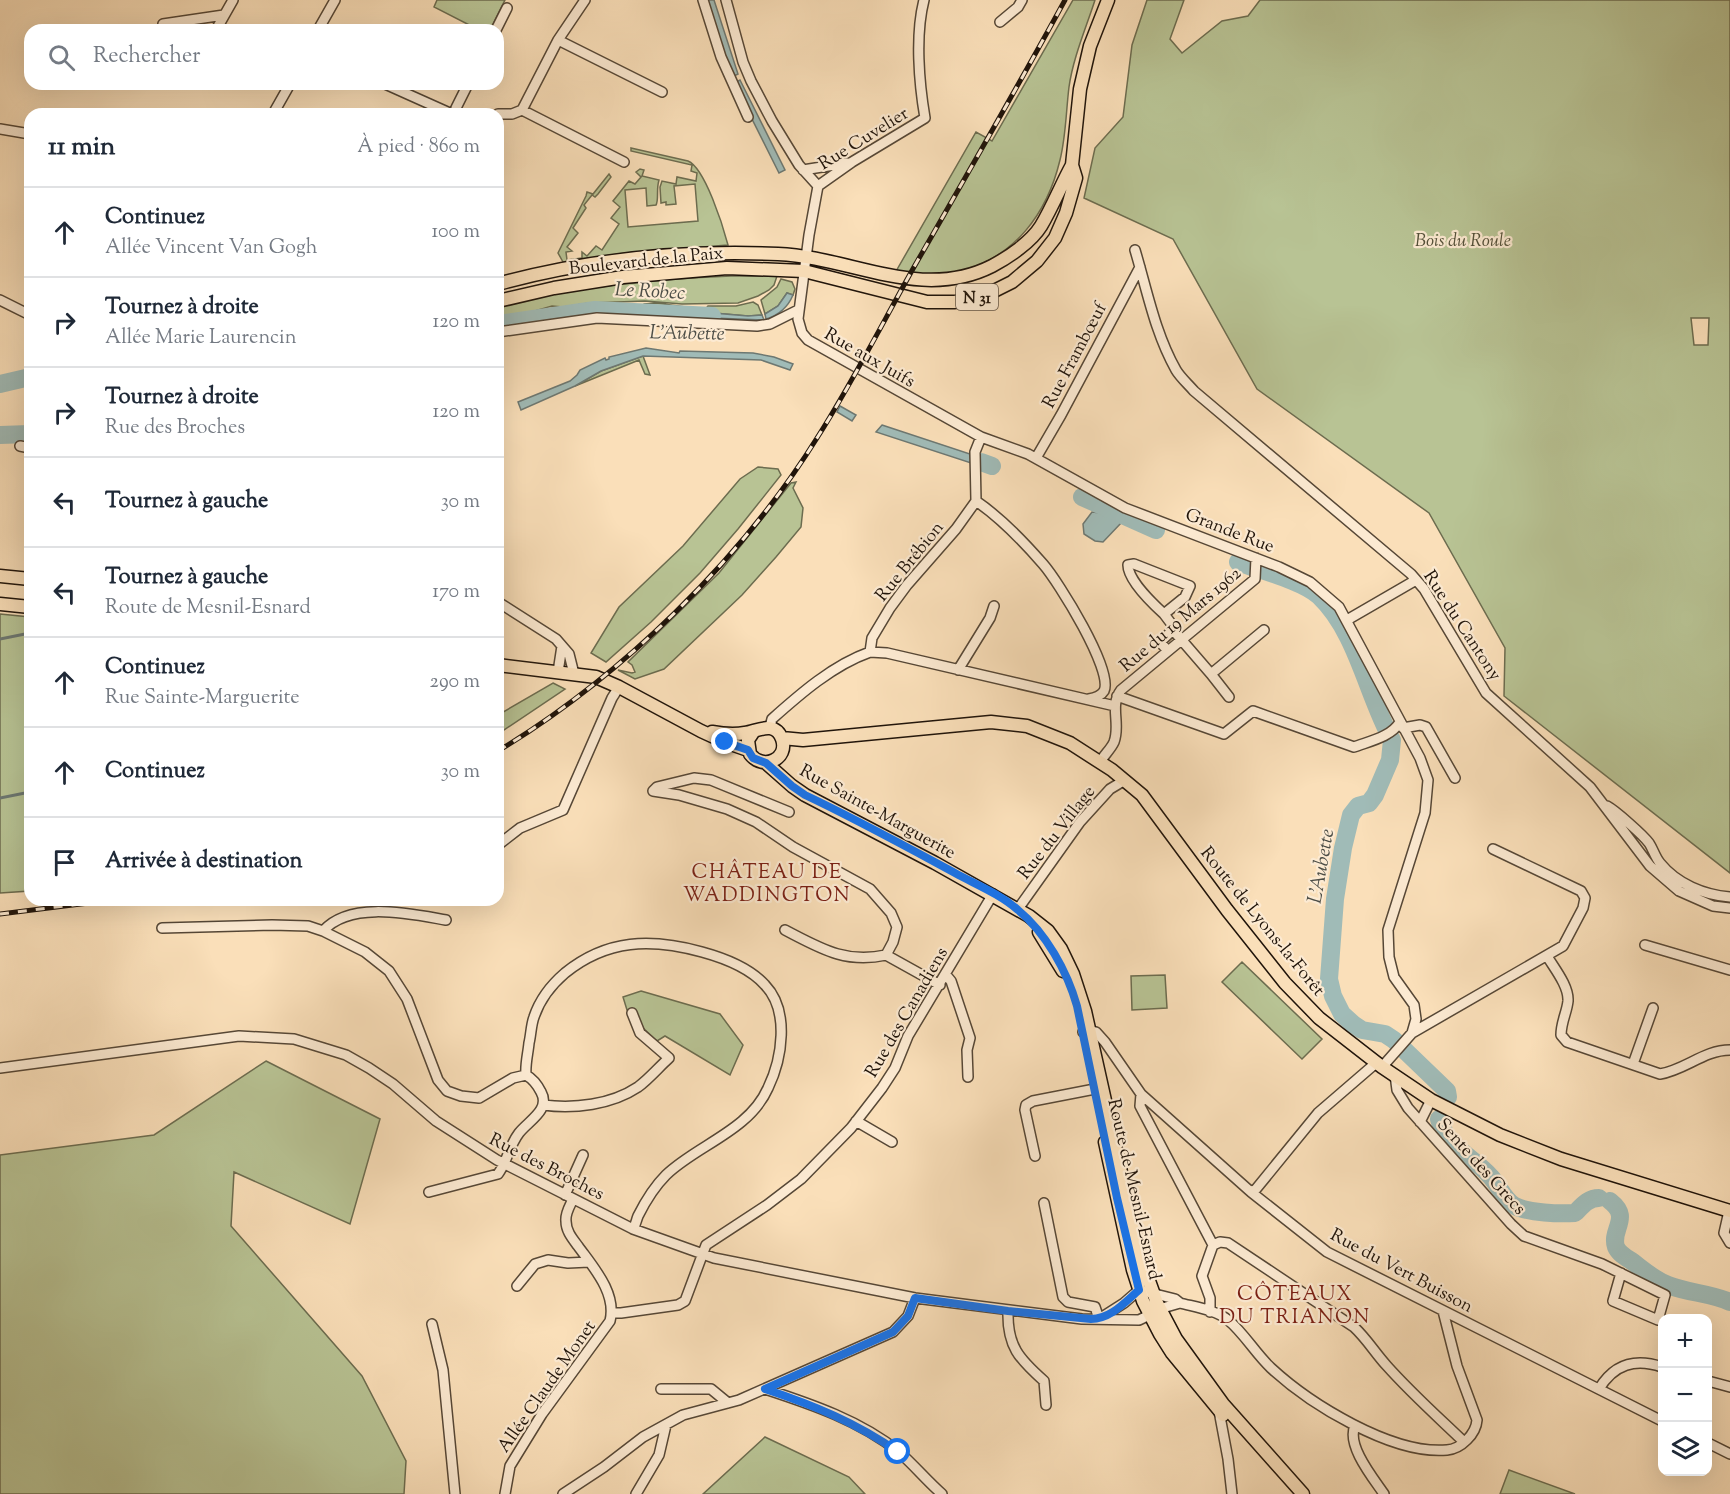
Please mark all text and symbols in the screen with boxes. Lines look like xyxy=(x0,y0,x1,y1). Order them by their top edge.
search box xyxy=(24,24,504,90)
icon: search xyxy=(45,41,78,74)
text: Rechercher xyxy=(93,41,200,73)
street label: Rue Cuvelier xyxy=(814,102,914,178)
text: 11 min xyxy=(48,129,115,166)
text: À pied · 860 m xyxy=(357,133,480,162)
text: Continuez xyxy=(105,202,205,234)
icon: ahead xyxy=(48,216,81,249)
text: 100 m xyxy=(431,218,480,247)
park label: Bois du Roule xyxy=(1415,229,1511,255)
text: Allée Vincent Van Gogh xyxy=(105,234,318,263)
street label: Boulevard de la Paix xyxy=(568,241,725,283)
water label: Le Robec xyxy=(614,276,686,309)
road number: N 31 xyxy=(956,284,998,310)
text: Tournez à droite xyxy=(105,292,259,324)
street label: Rue Frambœuf xyxy=(1037,298,1115,413)
icon: right xyxy=(48,306,81,339)
text: 120 m xyxy=(432,308,480,337)
water label: L'Aubette xyxy=(649,319,725,350)
street label: Rue aux Juifs xyxy=(819,322,919,395)
text: Allée Marie Laurencin xyxy=(105,324,297,353)
text: Tournez à droite xyxy=(105,382,259,414)
icon: right xyxy=(48,396,81,429)
text: 120 m xyxy=(432,398,480,427)
text: Rue des Broches xyxy=(105,414,245,443)
icon: left xyxy=(48,486,81,519)
text: Tournez à gauche xyxy=(105,486,268,518)
text: 30 m xyxy=(441,488,480,517)
street label: Grande Rue xyxy=(1181,503,1278,561)
street label: Rue Brébion xyxy=(870,516,951,608)
street label: Rue du 19 Mars 1962 xyxy=(1115,561,1248,679)
text: Tournez à gauche xyxy=(105,562,268,594)
street label: Rue du Cantony xyxy=(1416,566,1507,687)
icon: left xyxy=(48,576,81,609)
text: 170 m xyxy=(432,578,480,607)
text: Route de Mesnil-Esnard xyxy=(105,594,311,623)
text: Continuez xyxy=(105,652,205,684)
icon: ahead xyxy=(48,666,81,699)
text: 290 m xyxy=(430,668,480,697)
text: Rue Sainte-Marguerite xyxy=(105,684,300,713)
route end xyxy=(711,728,737,754)
icon: ahead xyxy=(48,756,81,789)
text: Continuez xyxy=(105,756,205,788)
text: 30 m xyxy=(441,758,480,787)
street label: Rue Sainte-Marguerite xyxy=(794,759,960,867)
street label: Rue du Village xyxy=(1013,781,1103,886)
water label: L'Aubette xyxy=(1302,827,1343,906)
street label: Route de Lyons-la-Forêt xyxy=(1193,842,1330,1003)
icon: arrive xyxy=(48,846,81,879)
text: Arrivée à destination xyxy=(105,846,302,878)
district label: CHÂTEAU DE WADDINGTON xyxy=(683,858,851,911)
street label: Rue des Canadiens xyxy=(860,943,956,1083)
street label: Route de Mesnil-Esnard xyxy=(1100,1096,1167,1283)
street label: Sente des Grecs xyxy=(1430,1113,1531,1221)
street label: Rue des Broches xyxy=(484,1128,608,1208)
street label: Rue du Vert Buisson xyxy=(1325,1223,1477,1321)
district label: CÔTEAUX DU TRIANON xyxy=(1219,1280,1371,1333)
map controls xyxy=(1658,1314,1712,1476)
button: + xyxy=(1658,1314,1712,1368)
street label: Allée Claude Monet xyxy=(492,1316,603,1459)
button: − xyxy=(1658,1368,1712,1422)
button: layers xyxy=(1658,1422,1712,1476)
route start xyxy=(884,1438,910,1464)

